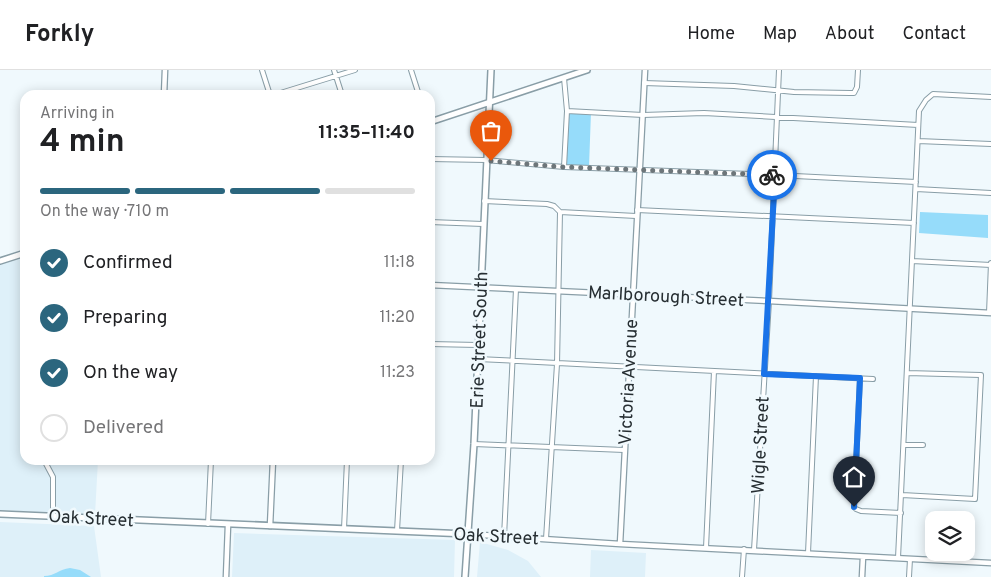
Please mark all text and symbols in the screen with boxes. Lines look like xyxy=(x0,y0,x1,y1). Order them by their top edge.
text: Forkly xyxy=(25,20,94,50)
text: Home xyxy=(687,23,735,46)
text: Map xyxy=(763,23,797,46)
text: About xyxy=(825,23,874,46)
text: Contact xyxy=(902,23,966,46)
text: Arriving in xyxy=(40,104,115,124)
pin xyxy=(470,110,512,161)
icon: bag xyxy=(477,117,505,145)
text: 11:35–11:40 xyxy=(318,121,415,145)
text: 4 min xyxy=(40,123,125,163)
courier xyxy=(747,150,797,200)
icon: bike xyxy=(758,161,786,189)
text: On the way · 710 m xyxy=(40,202,169,222)
icon: check xyxy=(40,249,68,277)
text: Confirmed xyxy=(83,251,173,275)
text: 11:18 xyxy=(384,253,415,273)
street label: Erie Street South xyxy=(467,271,494,409)
street label: Marlborough Street xyxy=(587,282,745,313)
icon: check xyxy=(40,304,68,332)
text: Preparing xyxy=(83,306,167,330)
text: 11:20 xyxy=(379,308,415,328)
street label: Victoria Avenue xyxy=(615,318,644,446)
icon: check xyxy=(40,359,68,387)
text: On the way xyxy=(83,361,178,385)
text: 11:23 xyxy=(380,363,415,383)
street label: Wigle Street xyxy=(747,396,776,495)
text: Delivered xyxy=(83,416,164,440)
pin xyxy=(833,456,875,507)
icon: home xyxy=(840,463,868,491)
street label: Oak Street xyxy=(48,506,134,533)
map controls xyxy=(925,511,975,561)
button: layers xyxy=(925,511,975,561)
street label: Oak Street xyxy=(453,524,539,551)

